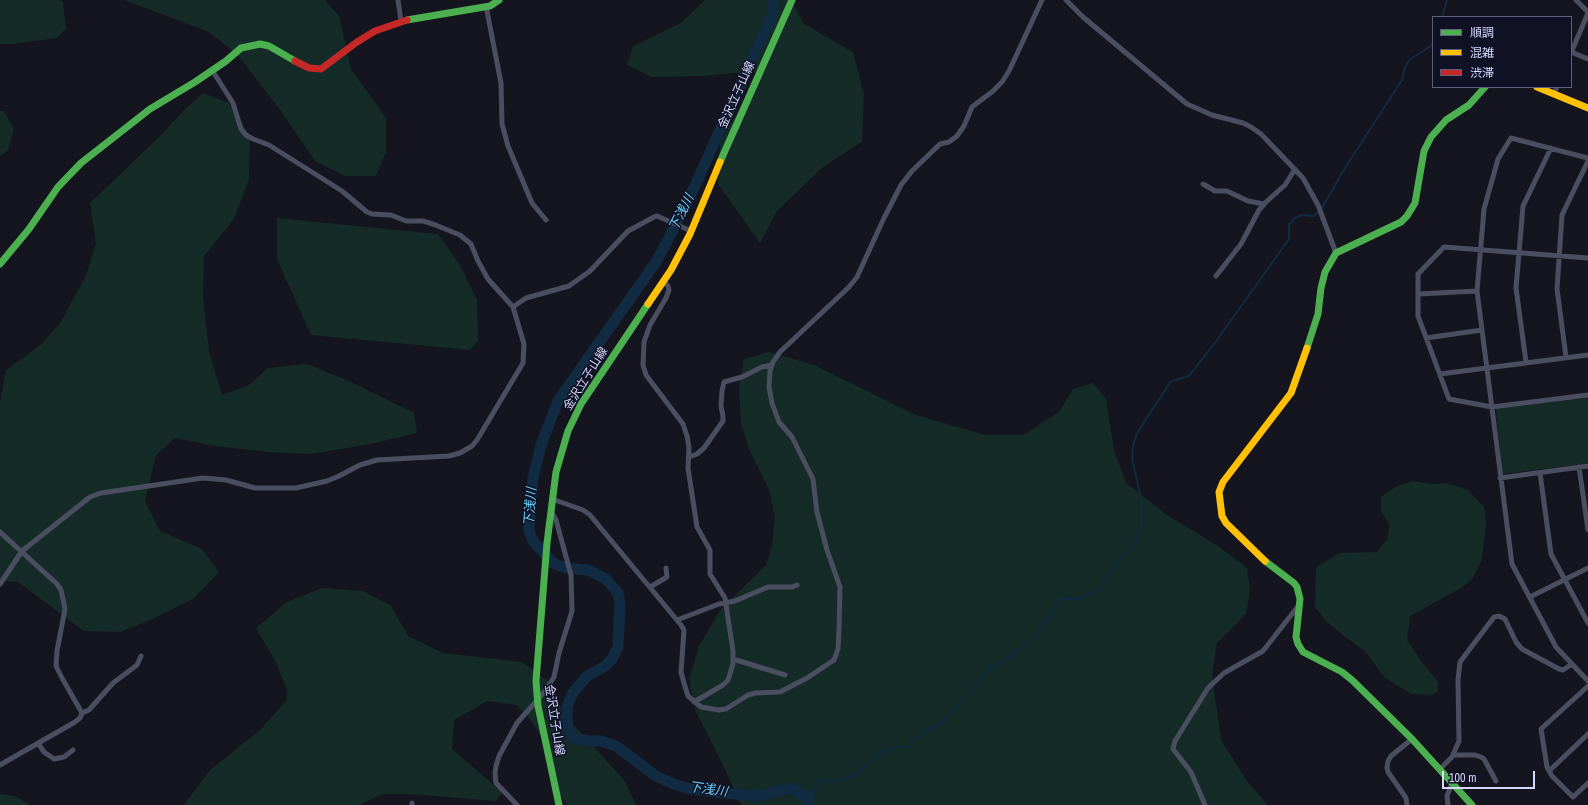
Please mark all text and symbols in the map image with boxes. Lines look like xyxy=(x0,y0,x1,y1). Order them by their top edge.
legend xyxy=(1432,16,1572,88)
text: 順調 xyxy=(1470,25,1494,41)
text: 混雑 xyxy=(1470,45,1494,61)
street label: 金沢立子山線 xyxy=(716,59,758,131)
text: 渋滞 xyxy=(1470,65,1494,81)
water label: 下浅川 xyxy=(666,192,698,234)
street label: 金沢立子山線 xyxy=(561,345,611,413)
water label: 下浅川 xyxy=(522,487,540,527)
street label: 金沢立子山線 xyxy=(541,683,567,757)
scale bar xyxy=(1444,763,1537,789)
text: 100 m xyxy=(1449,770,1476,786)
water label: 下浅川 xyxy=(688,780,728,800)

